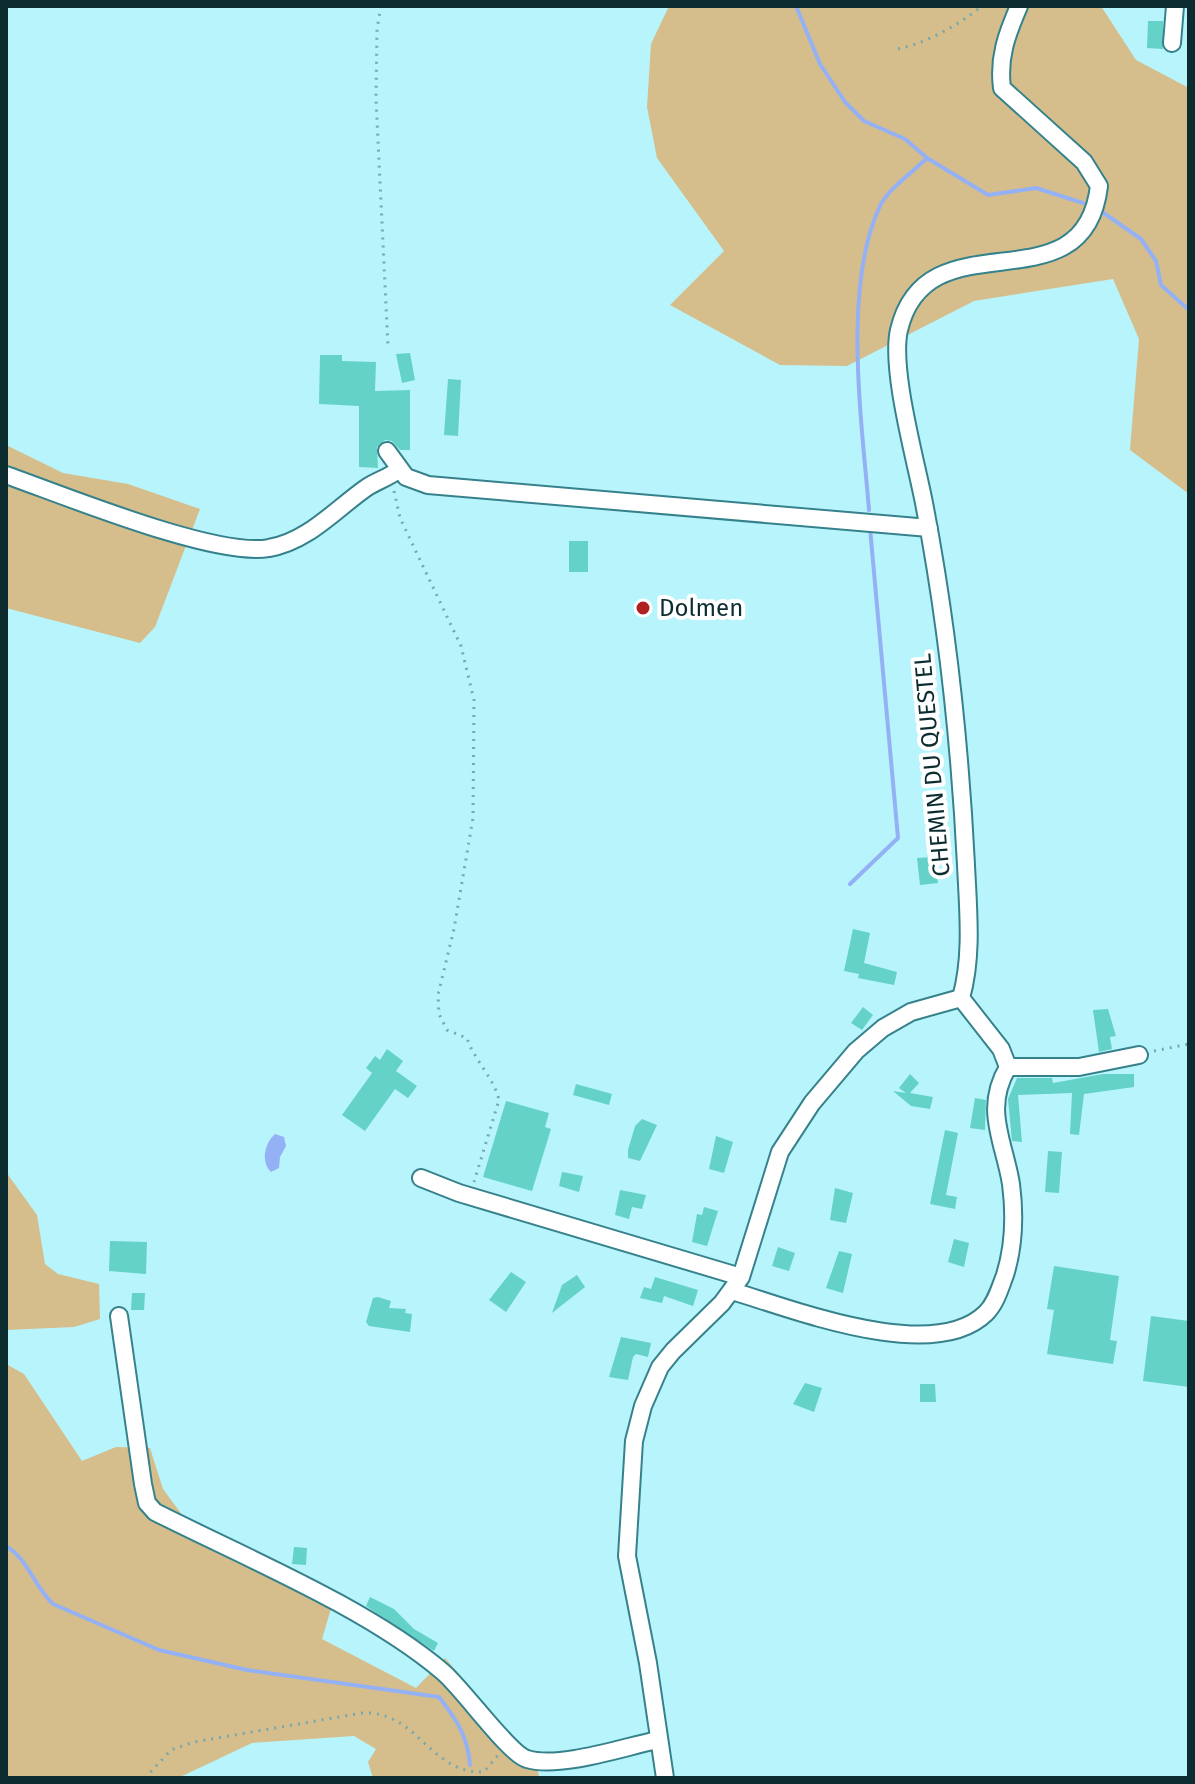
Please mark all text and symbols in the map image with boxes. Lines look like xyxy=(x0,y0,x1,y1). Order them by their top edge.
place label: Dolmen xyxy=(659,594,743,622)
marker: Dolmen xyxy=(634,599,652,617)
street label: CHEMIN DU QUESTEL xyxy=(908,652,956,878)

